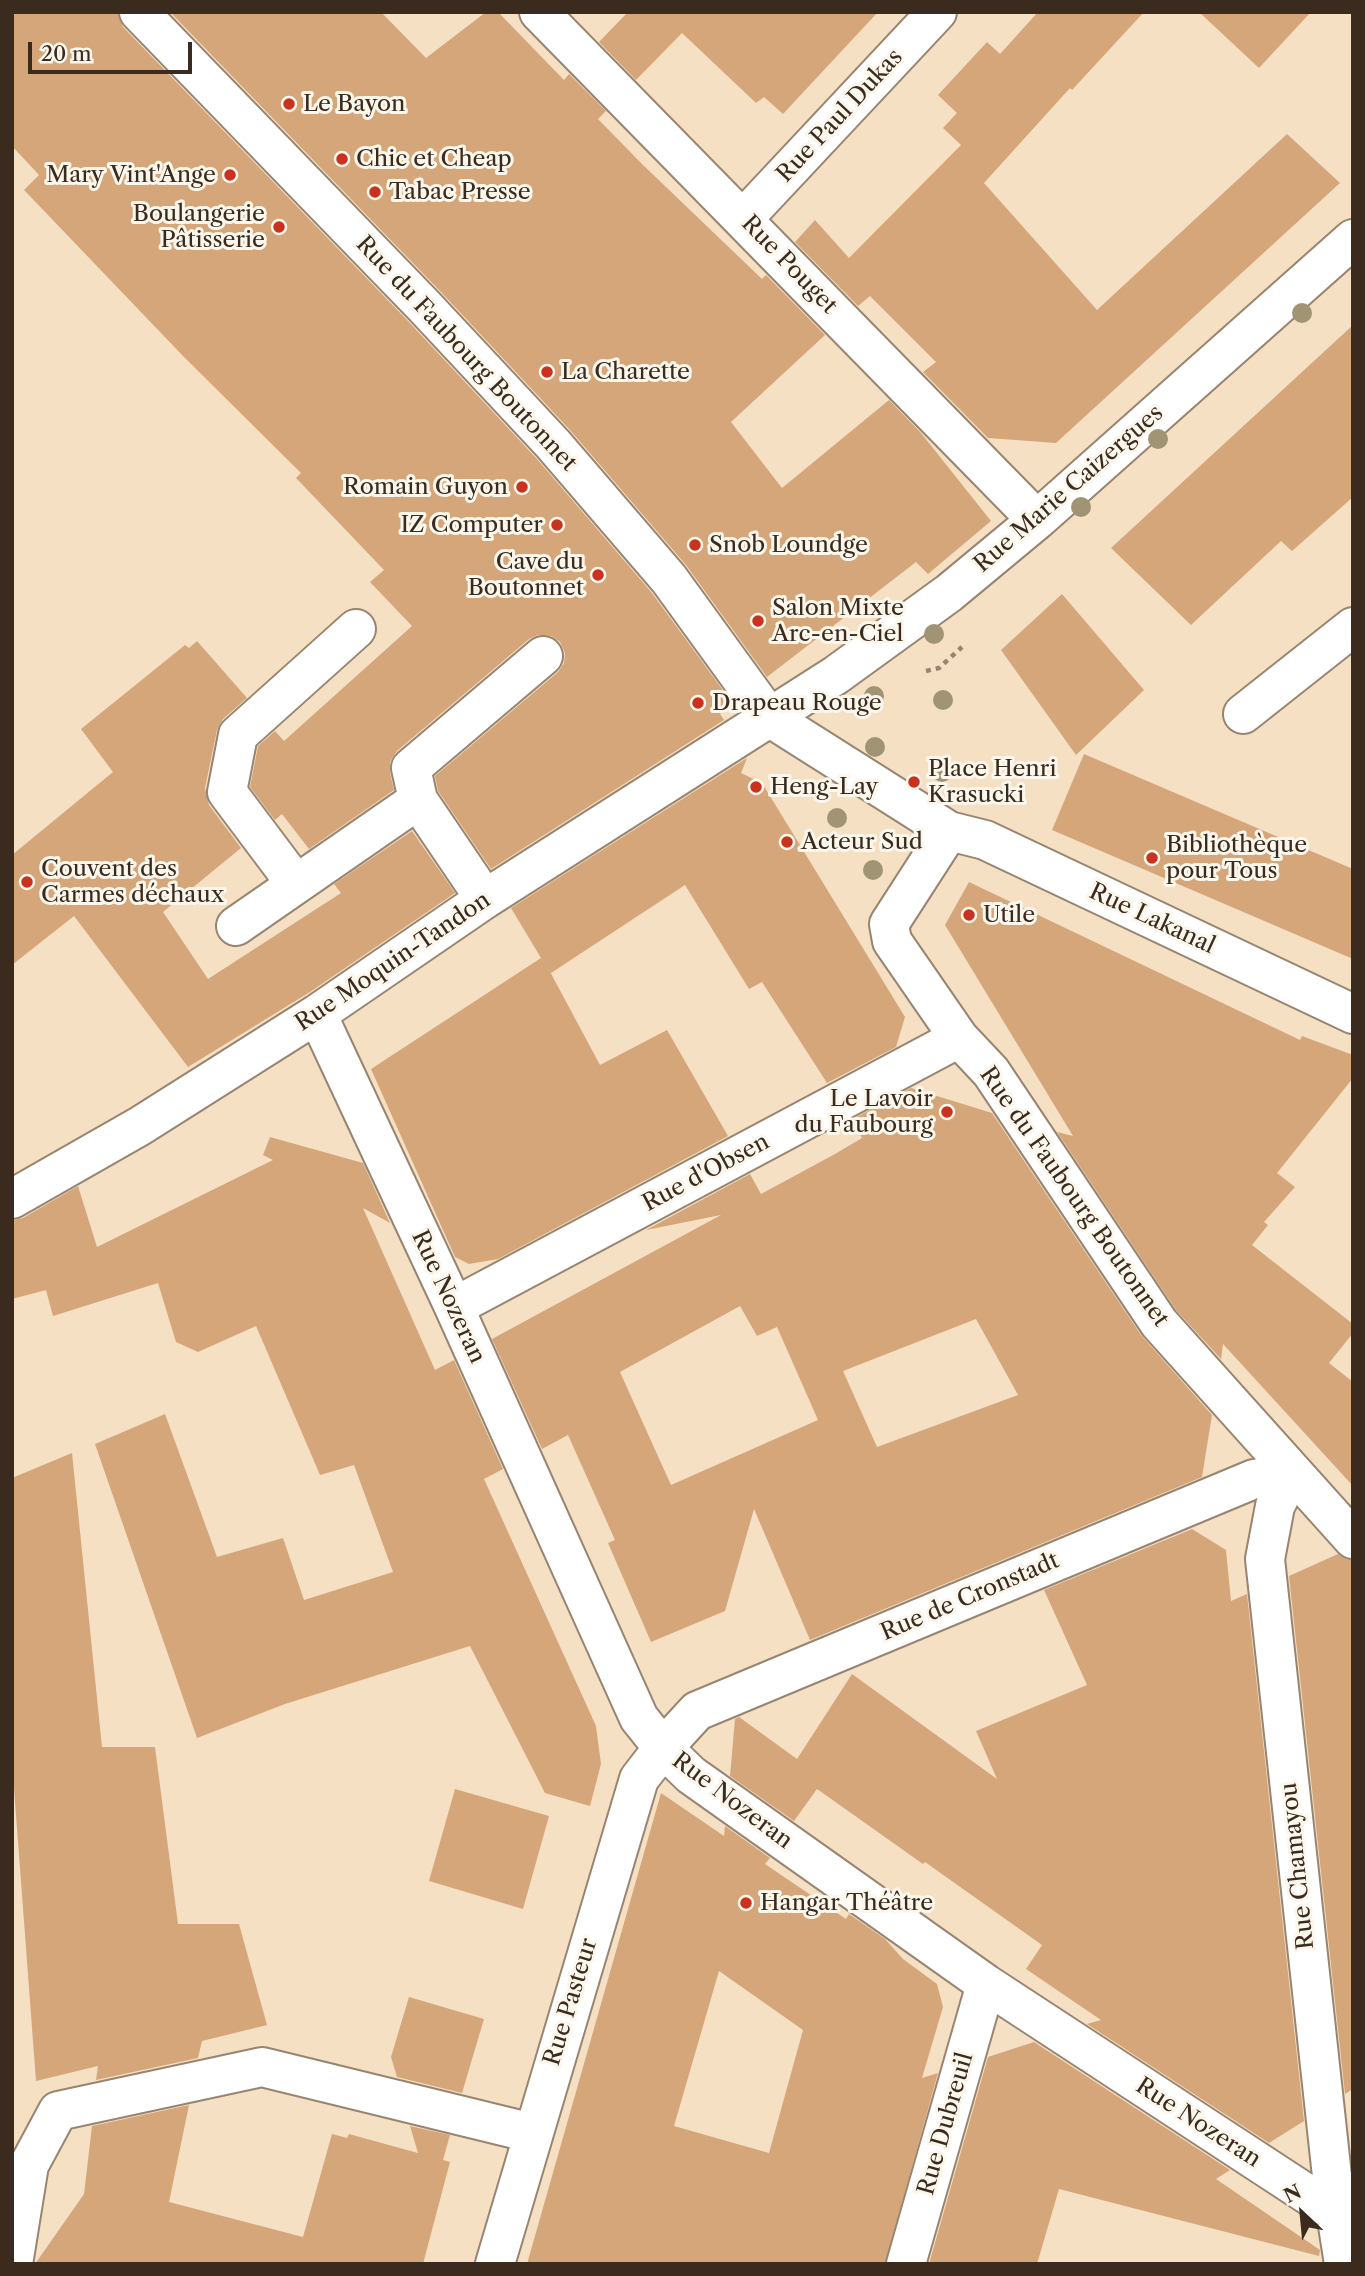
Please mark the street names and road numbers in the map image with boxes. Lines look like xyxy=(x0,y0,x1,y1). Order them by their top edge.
street label: Rue Paul Dukas xyxy=(771,44,909,188)
street label: Rue Pouget xyxy=(735,210,843,320)
street label: Rue du Faubourg Boutonnet xyxy=(350,231,582,477)
street label: Rue Marie Caizergues xyxy=(969,399,1169,579)
street label: Rue Lakanal xyxy=(1085,878,1219,960)
street label: Rue Moquin-Tandon xyxy=(290,887,496,1037)
street label: Rue du Faubourg Boutonnet xyxy=(973,1062,1175,1332)
street label: Rue d'Obsen xyxy=(638,1128,774,1218)
street label: Rue Nozeran xyxy=(405,1226,491,1368)
street label: Rue de Cronstadt xyxy=(877,1547,1063,1647)
street label: Rue Nozeran xyxy=(666,1747,798,1855)
street label: Rue Chamayou xyxy=(1276,1781,1320,1951)
street label: Rue Pasteur xyxy=(539,1935,603,2069)
street label: Rue Dubreuil xyxy=(912,2050,980,2198)
street label: Rue Nozeran xyxy=(1130,2072,1266,2174)

